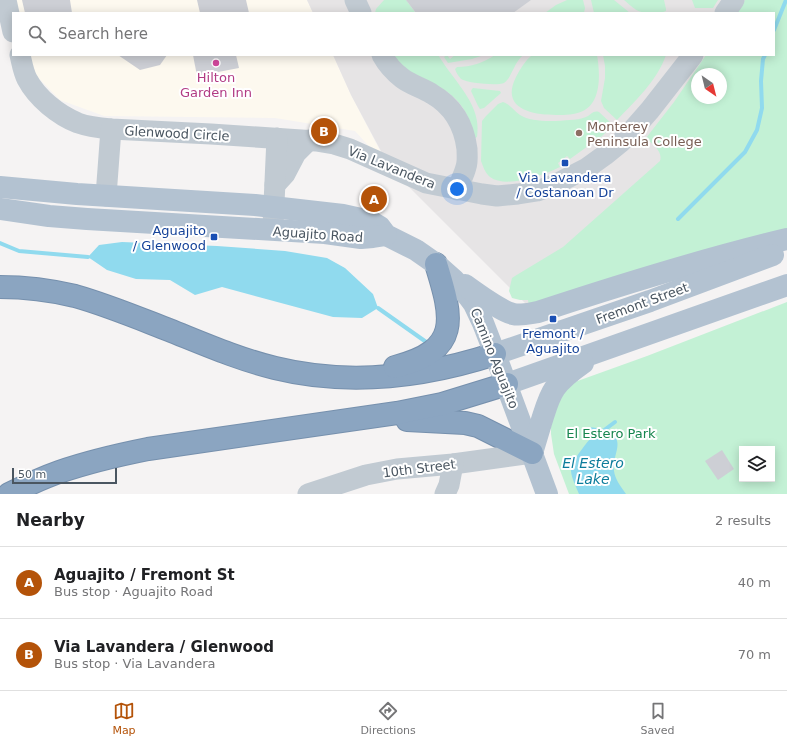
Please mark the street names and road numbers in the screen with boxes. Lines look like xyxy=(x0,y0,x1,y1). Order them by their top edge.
street label: Glenwood Circle xyxy=(124,123,230,144)
street label: Via Lavandera xyxy=(346,143,438,192)
street label: Aguajito Road xyxy=(272,224,364,245)
street label: Fremont Street xyxy=(594,280,690,327)
street label: Camino Aguajito xyxy=(467,306,522,411)
street label: 10th Street xyxy=(382,457,456,480)

